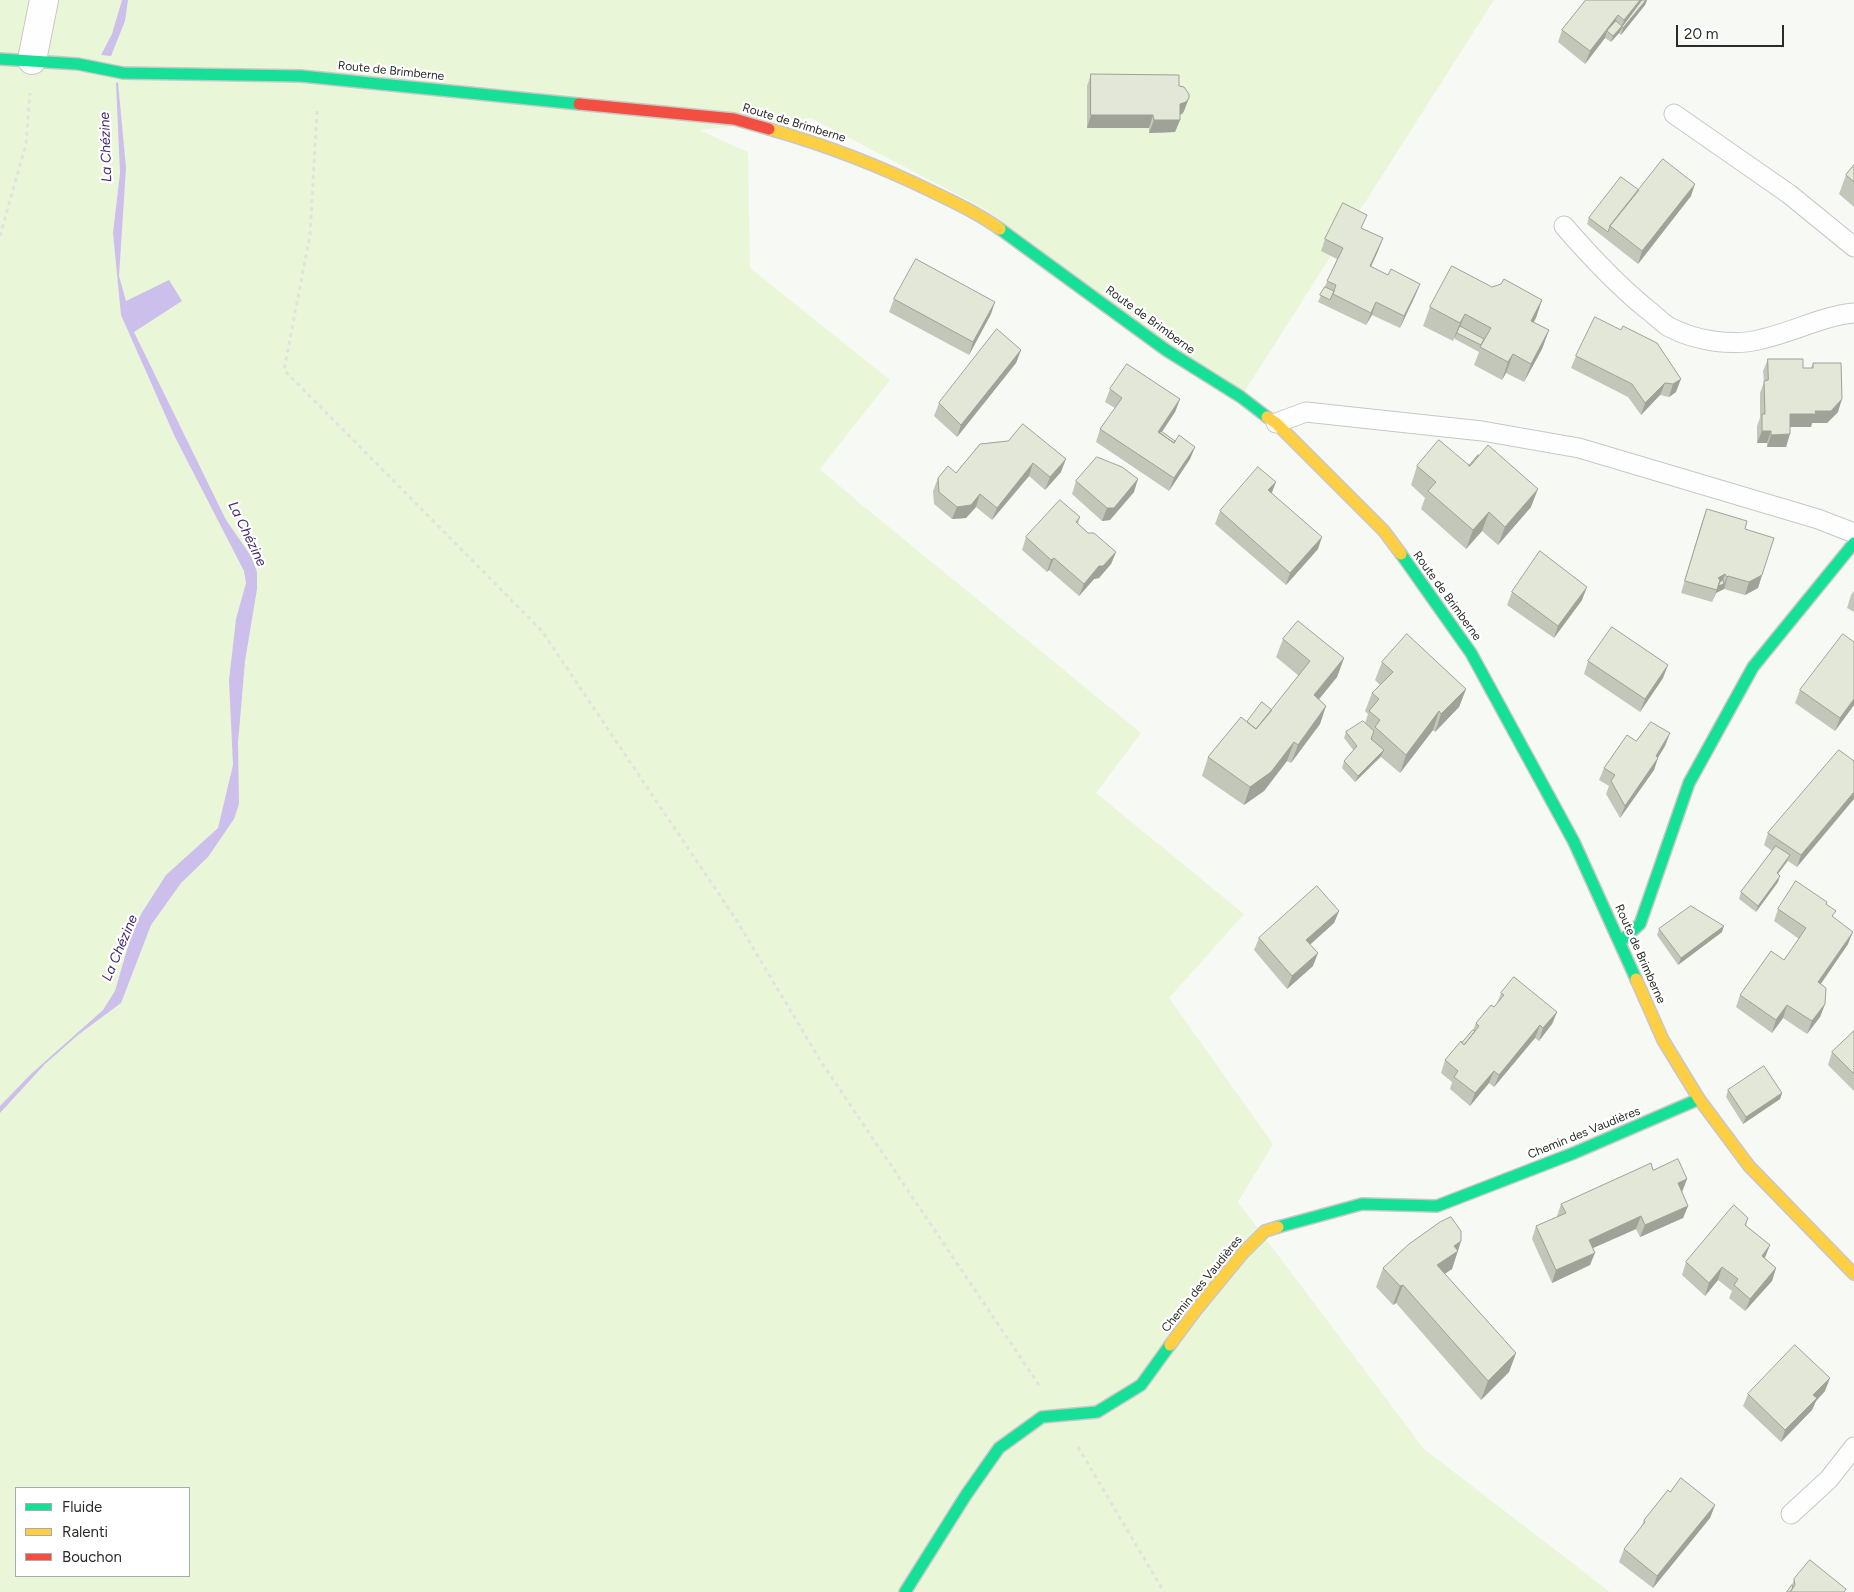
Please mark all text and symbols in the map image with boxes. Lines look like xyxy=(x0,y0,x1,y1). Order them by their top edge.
scale bar xyxy=(1679,15,1786,47)
text: 20 m xyxy=(1684,25,1718,43)
street label: Route de Brimberne xyxy=(337,58,445,84)
street label: Route de Brimberne xyxy=(741,100,847,146)
water label: La Chézine xyxy=(96,112,116,182)
street label: Route de Brimberne xyxy=(1102,283,1198,357)
water label: La Chézine xyxy=(224,499,270,569)
street label: Route de Brimberne xyxy=(1410,548,1484,644)
street label: Route de Brimberne xyxy=(1612,902,1668,1006)
water label: La Chézine xyxy=(99,912,141,984)
street label: Chemin des Vaudières xyxy=(1526,1104,1642,1162)
street label: Chemin des Vaudières xyxy=(1159,1233,1245,1335)
legend xyxy=(15,1487,190,1577)
text: Fluide xyxy=(62,1498,102,1516)
text: Ralenti xyxy=(62,1523,108,1541)
text: Bouchon xyxy=(62,1548,122,1566)

